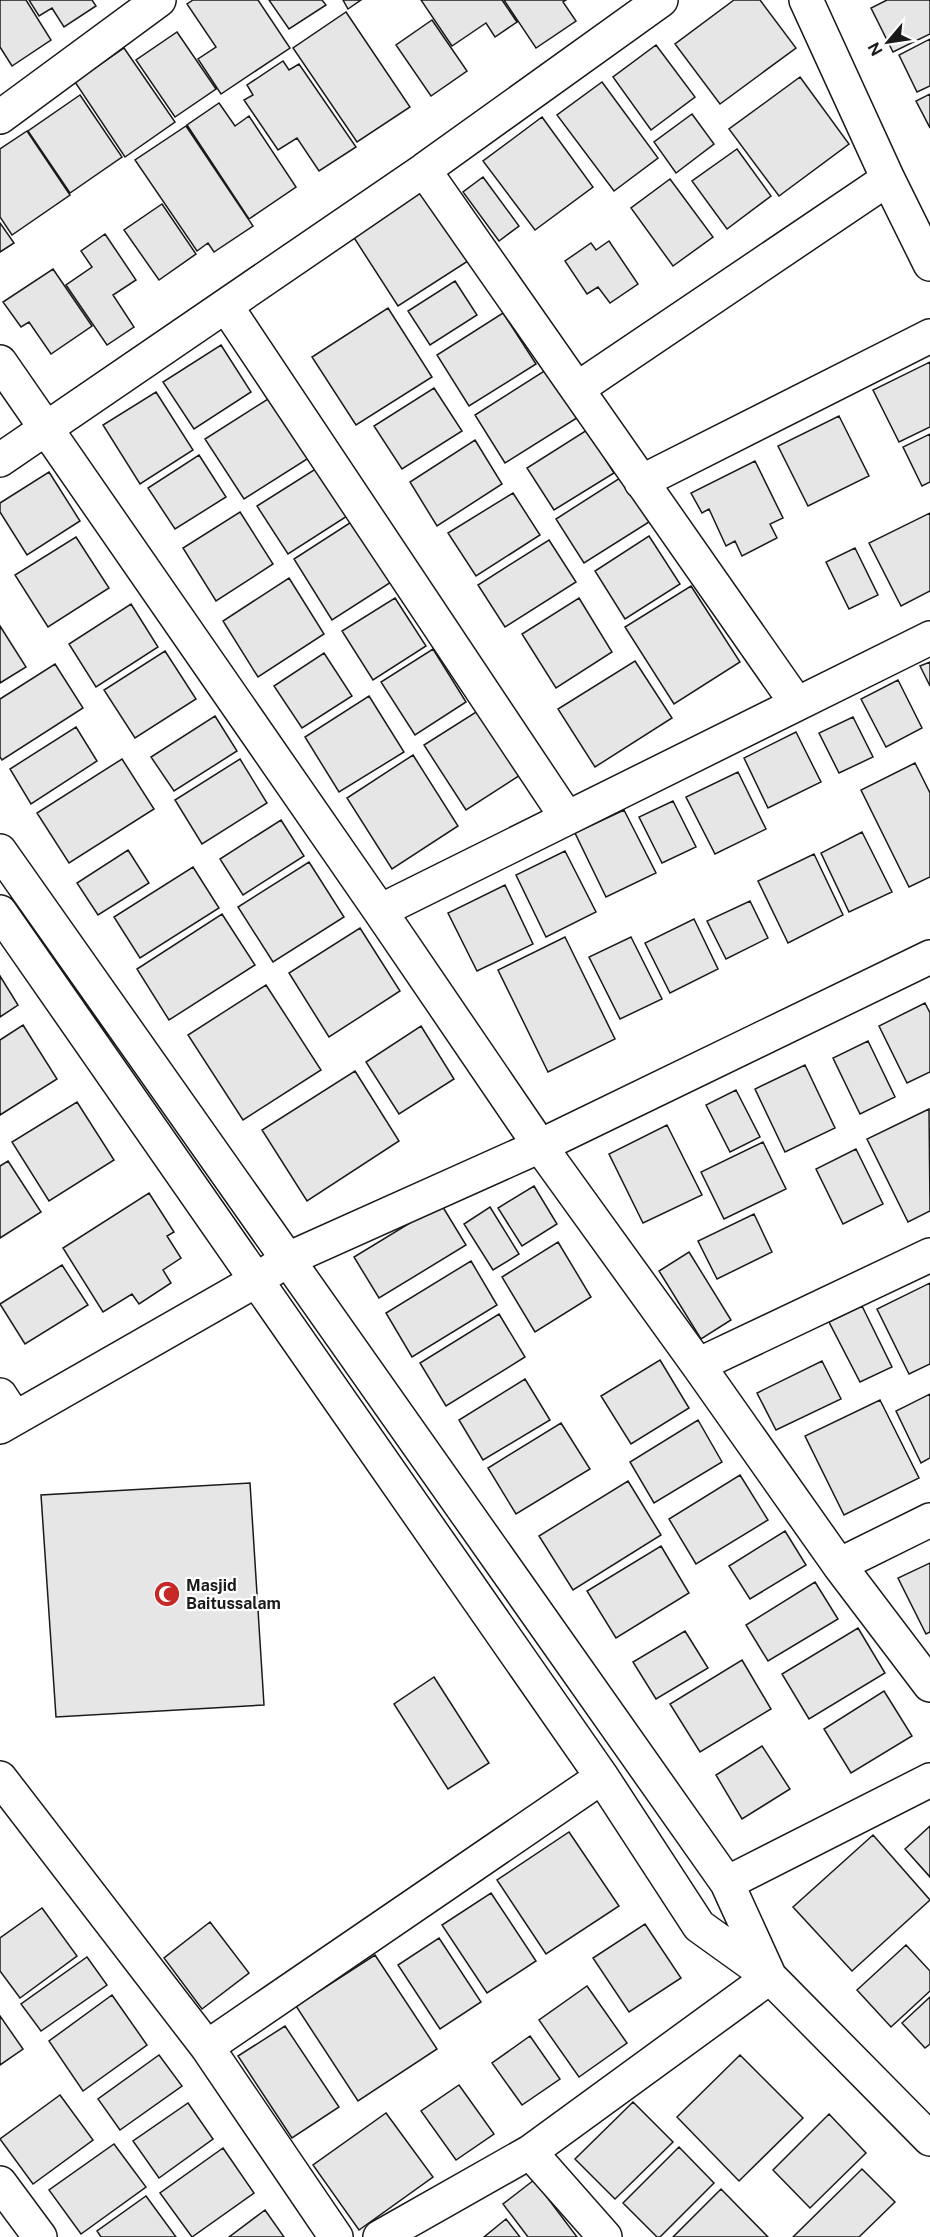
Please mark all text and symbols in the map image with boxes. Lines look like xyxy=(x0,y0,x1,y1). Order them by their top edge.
north arrow xyxy=(858,12,918,72)
text: N xyxy=(864,39,887,59)
place label: Masjid Baitussalam xyxy=(186,1576,281,1613)
mosque icon: Masjid Baitussalam xyxy=(152,1579,182,1609)

